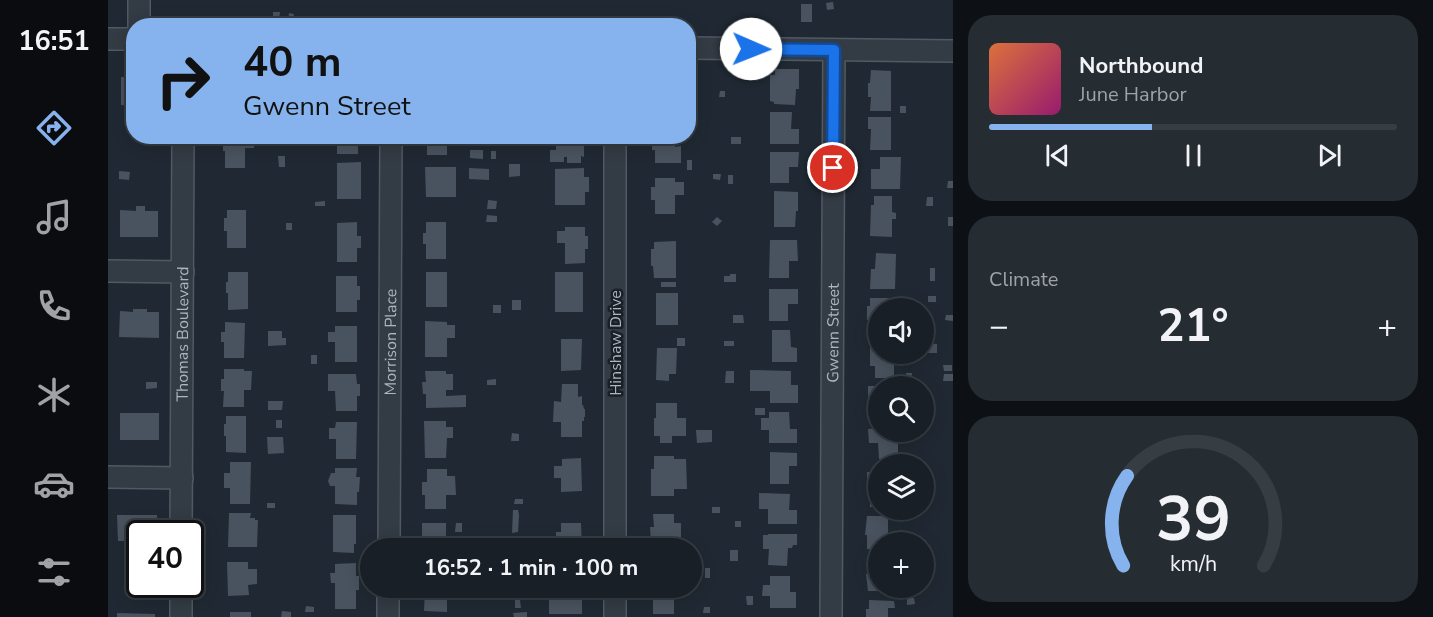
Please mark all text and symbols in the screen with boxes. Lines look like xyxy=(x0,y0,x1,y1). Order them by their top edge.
position arrow xyxy=(719,17,783,81)
text: 16:51 xyxy=(18,23,90,60)
text: 40 m xyxy=(243,34,342,91)
icon: right xyxy=(144,42,222,120)
text: Northbound xyxy=(1079,51,1203,81)
text: June Harbor xyxy=(1079,81,1187,108)
text: Gwenn Street xyxy=(243,88,411,125)
icon: directions xyxy=(33,107,75,149)
icon: previous xyxy=(1041,139,1074,172)
icon: pause xyxy=(1177,139,1210,172)
icon: next xyxy=(1313,139,1346,172)
pin xyxy=(807,142,858,193)
icon: arrive xyxy=(816,151,849,184)
icon: music xyxy=(33,196,75,238)
street label: Thomas Boulevard xyxy=(172,266,194,402)
text: Climate xyxy=(989,266,1058,293)
street label: Gwenn Street xyxy=(822,283,845,383)
icon: phone xyxy=(33,285,75,327)
street label: Morrison Place xyxy=(380,289,402,395)
street label: Hinshaw Drive xyxy=(605,290,627,396)
text: 21° xyxy=(1157,296,1229,357)
map controls xyxy=(868,298,934,598)
button: sound xyxy=(868,298,934,364)
text: − xyxy=(989,304,1009,349)
text: + xyxy=(1377,304,1397,349)
icon: climate xyxy=(33,374,75,416)
button: search xyxy=(868,376,934,442)
button: layers xyxy=(868,454,934,520)
icon: car xyxy=(33,463,75,505)
text: 39 xyxy=(1156,477,1230,562)
speed limit sign: 40 xyxy=(126,520,204,598)
button: + xyxy=(868,532,934,598)
text: km/h xyxy=(1169,550,1217,580)
icon: filters xyxy=(33,551,75,593)
text: 16:52 · 1 min · 100 m xyxy=(424,553,638,583)

